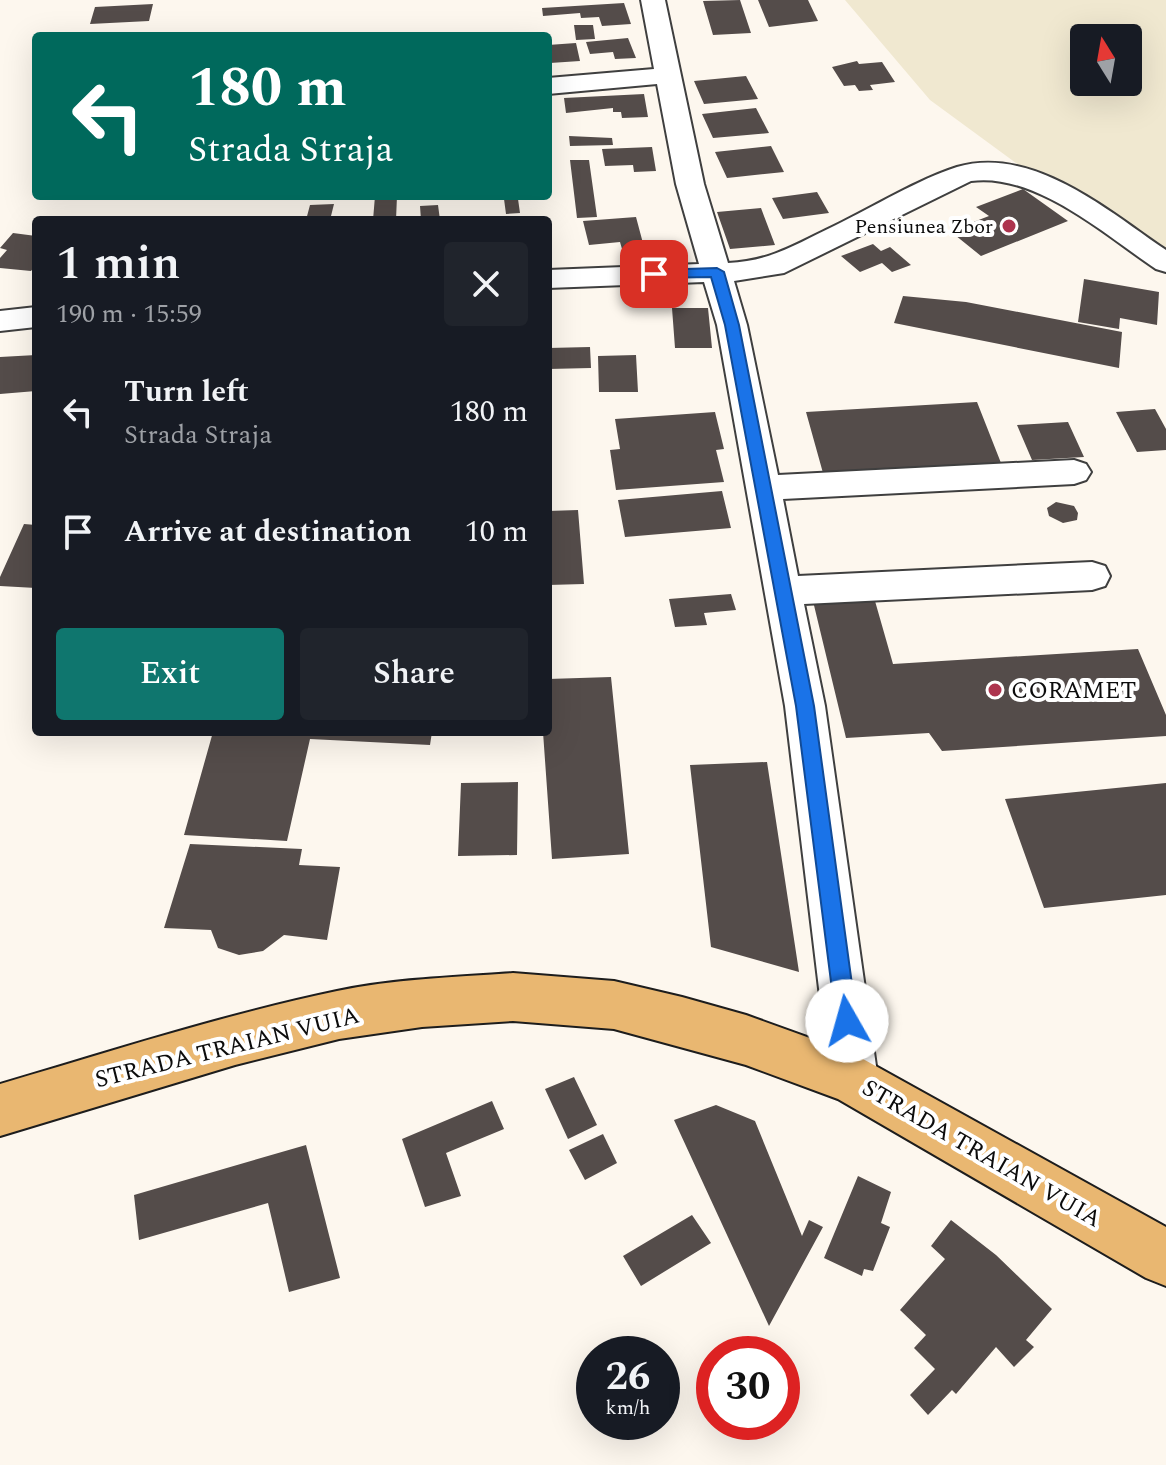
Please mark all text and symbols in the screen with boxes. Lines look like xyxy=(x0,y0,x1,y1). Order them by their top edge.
north arrow xyxy=(1070,24,1142,96)
map controls xyxy=(1070,24,1142,96)
text: 180 m xyxy=(188,46,347,131)
icon: left xyxy=(56,64,160,168)
text: Strada Straja xyxy=(188,123,393,178)
place label: Pensiunea Zbor xyxy=(854,212,993,242)
marker: Pensiunea Zbor xyxy=(1000,217,1018,235)
text: 1 min xyxy=(56,227,181,300)
pin xyxy=(620,240,688,308)
button: close xyxy=(444,242,528,326)
icon: arrive xyxy=(632,252,676,296)
text: 190 m · 15:59 xyxy=(56,294,202,334)
text: Turn left xyxy=(124,369,249,415)
text: 180 m xyxy=(450,389,528,435)
icon: left xyxy=(56,390,100,434)
text: Strada Straja xyxy=(124,415,272,455)
text: Arrive at destination xyxy=(124,509,411,555)
text: 10 m xyxy=(465,509,528,555)
icon: arrive xyxy=(56,510,100,554)
button: Exit xyxy=(56,628,284,720)
button: Share xyxy=(300,628,528,720)
place label: CORAMET xyxy=(1011,673,1137,709)
marker: CORAMET xyxy=(986,681,1004,699)
position arrow xyxy=(805,979,889,1063)
street label: STRADA TRAIAN VUIA xyxy=(91,998,363,1098)
street label: STRADA TRAIAN VUIA xyxy=(855,1070,1108,1237)
speed limit sign: 30 xyxy=(696,1336,800,1440)
text: 26 xyxy=(606,1347,650,1408)
text: km/h xyxy=(606,1393,651,1423)

